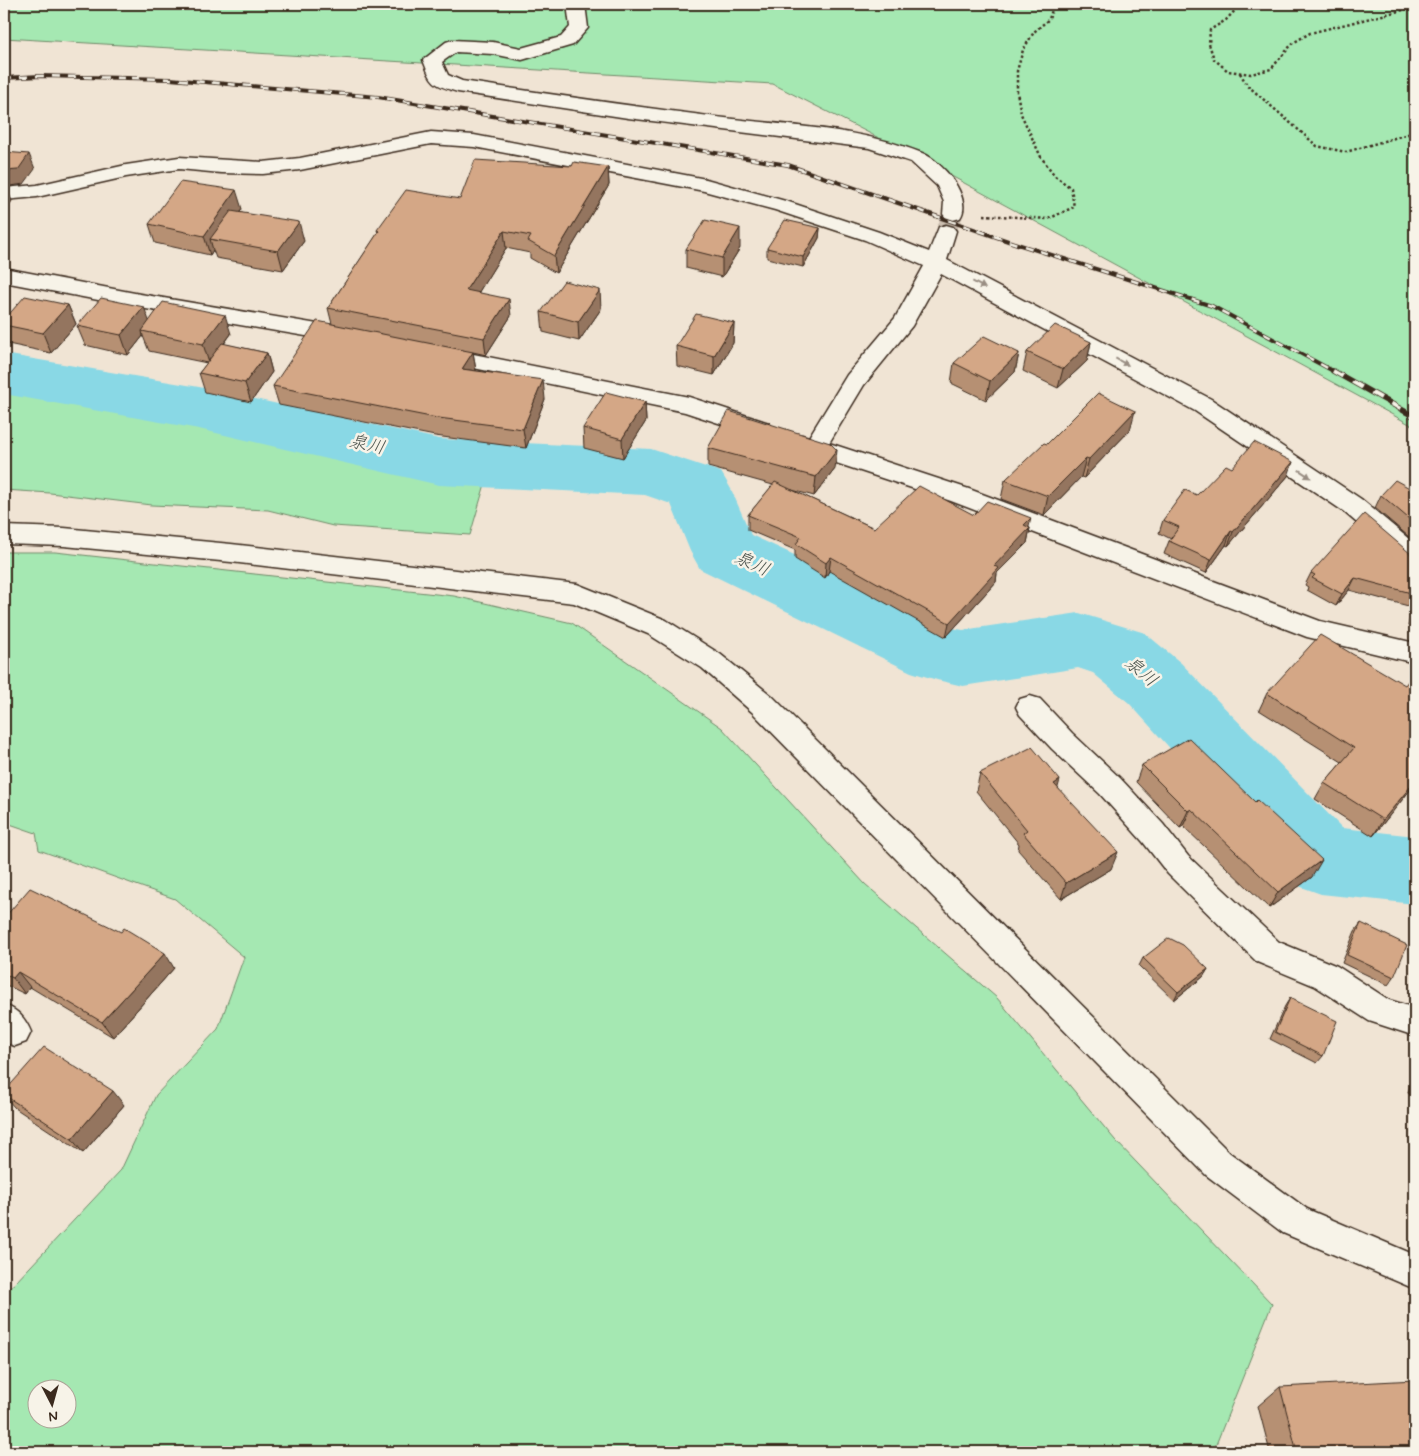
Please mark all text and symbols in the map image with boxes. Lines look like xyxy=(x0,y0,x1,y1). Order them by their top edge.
one-way arrow xyxy=(972,281,986,290)
one-way arrow xyxy=(1115,358,1130,366)
water label: 泉川 xyxy=(347,429,387,461)
one-way arrow xyxy=(1299,469,1312,479)
water label: 泉川 xyxy=(731,546,773,582)
water label: 泉川 xyxy=(1119,651,1163,693)
north arrow xyxy=(28,1378,78,1428)
text: N xyxy=(48,1406,59,1425)

